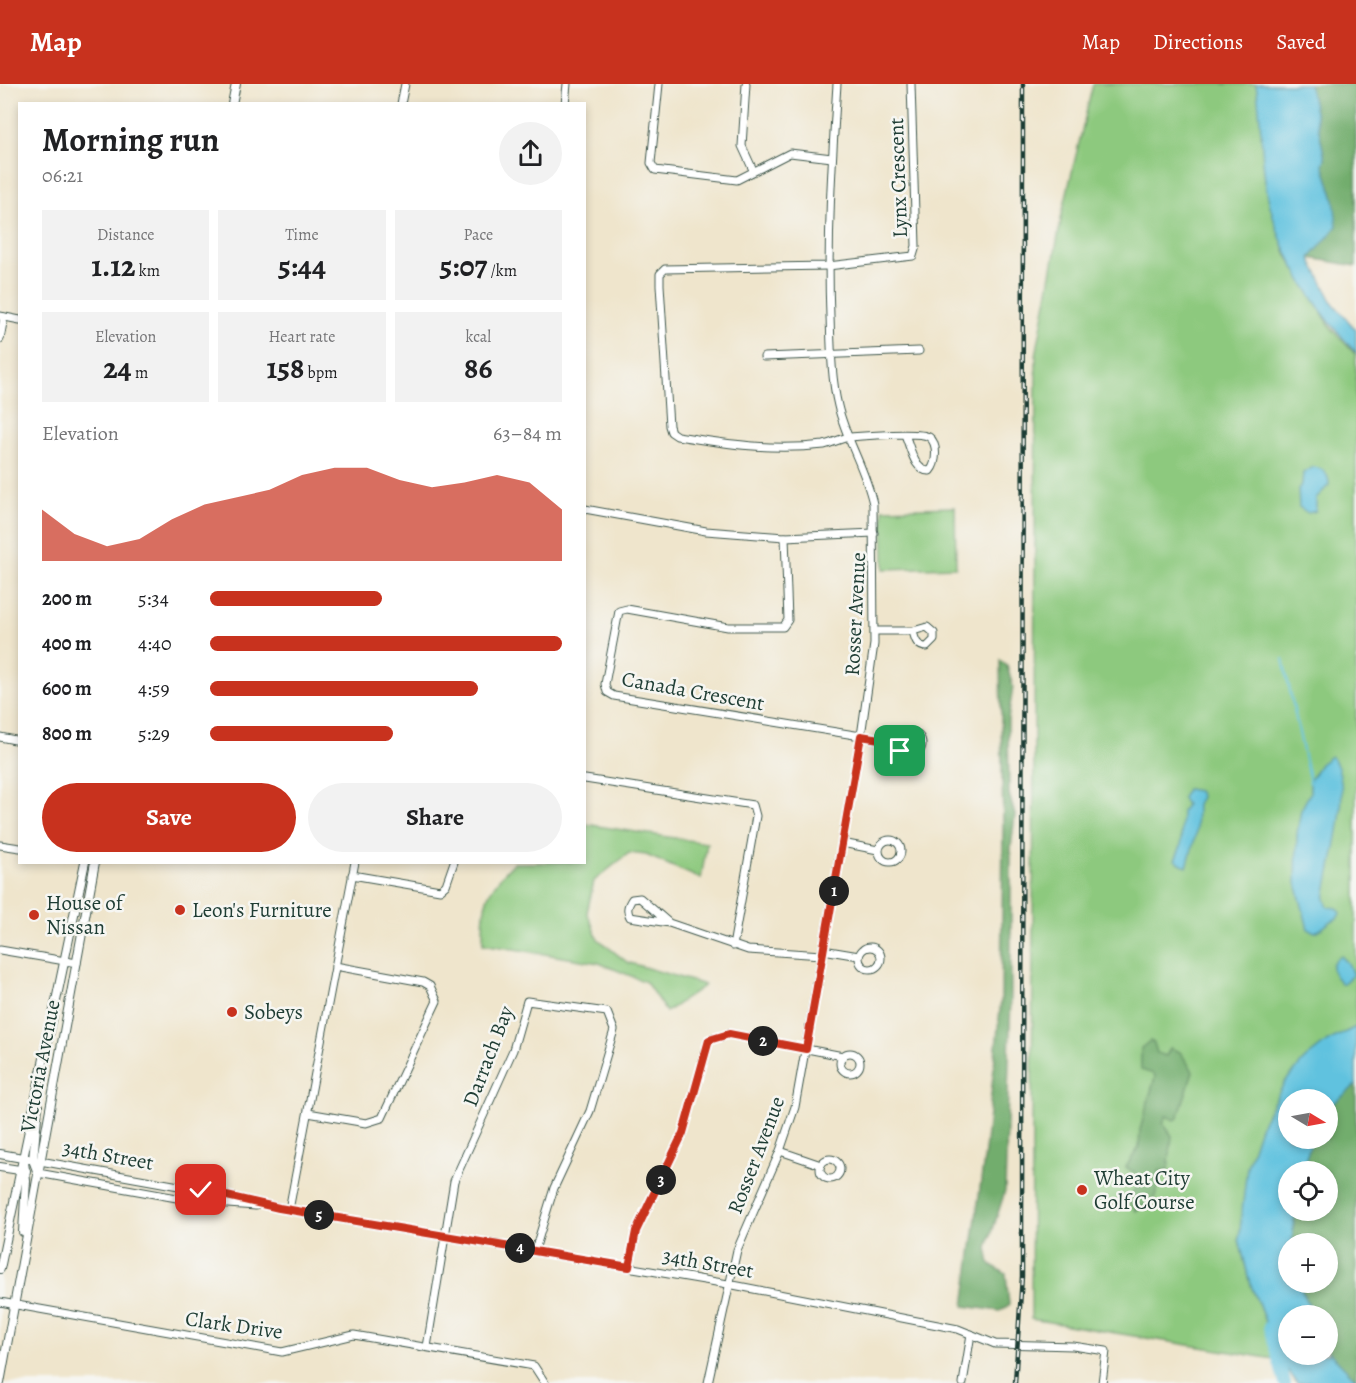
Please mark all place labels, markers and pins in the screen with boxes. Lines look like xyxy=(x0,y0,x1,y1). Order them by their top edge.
pin xyxy=(874,725,925,776)
pin: 1 xyxy=(819,876,849,906)
place label: House of Nissan xyxy=(46,889,126,941)
place label: Leon's Furniture xyxy=(192,896,332,924)
marker: Leon's Furniture xyxy=(173,903,187,917)
marker: House of Nissan xyxy=(27,908,41,922)
place label: Sobeys xyxy=(244,998,303,1026)
marker: Sobeys xyxy=(225,1005,239,1019)
pin: 2 xyxy=(748,1026,778,1056)
pin xyxy=(175,1164,226,1215)
place label: Wheat City Golf Course xyxy=(1093,1164,1195,1216)
pin: 3 xyxy=(646,1165,676,1195)
marker: Wheat City Golf Course xyxy=(1075,1183,1089,1197)
pin: 5 xyxy=(304,1200,334,1230)
pin: 4 xyxy=(505,1233,535,1263)

